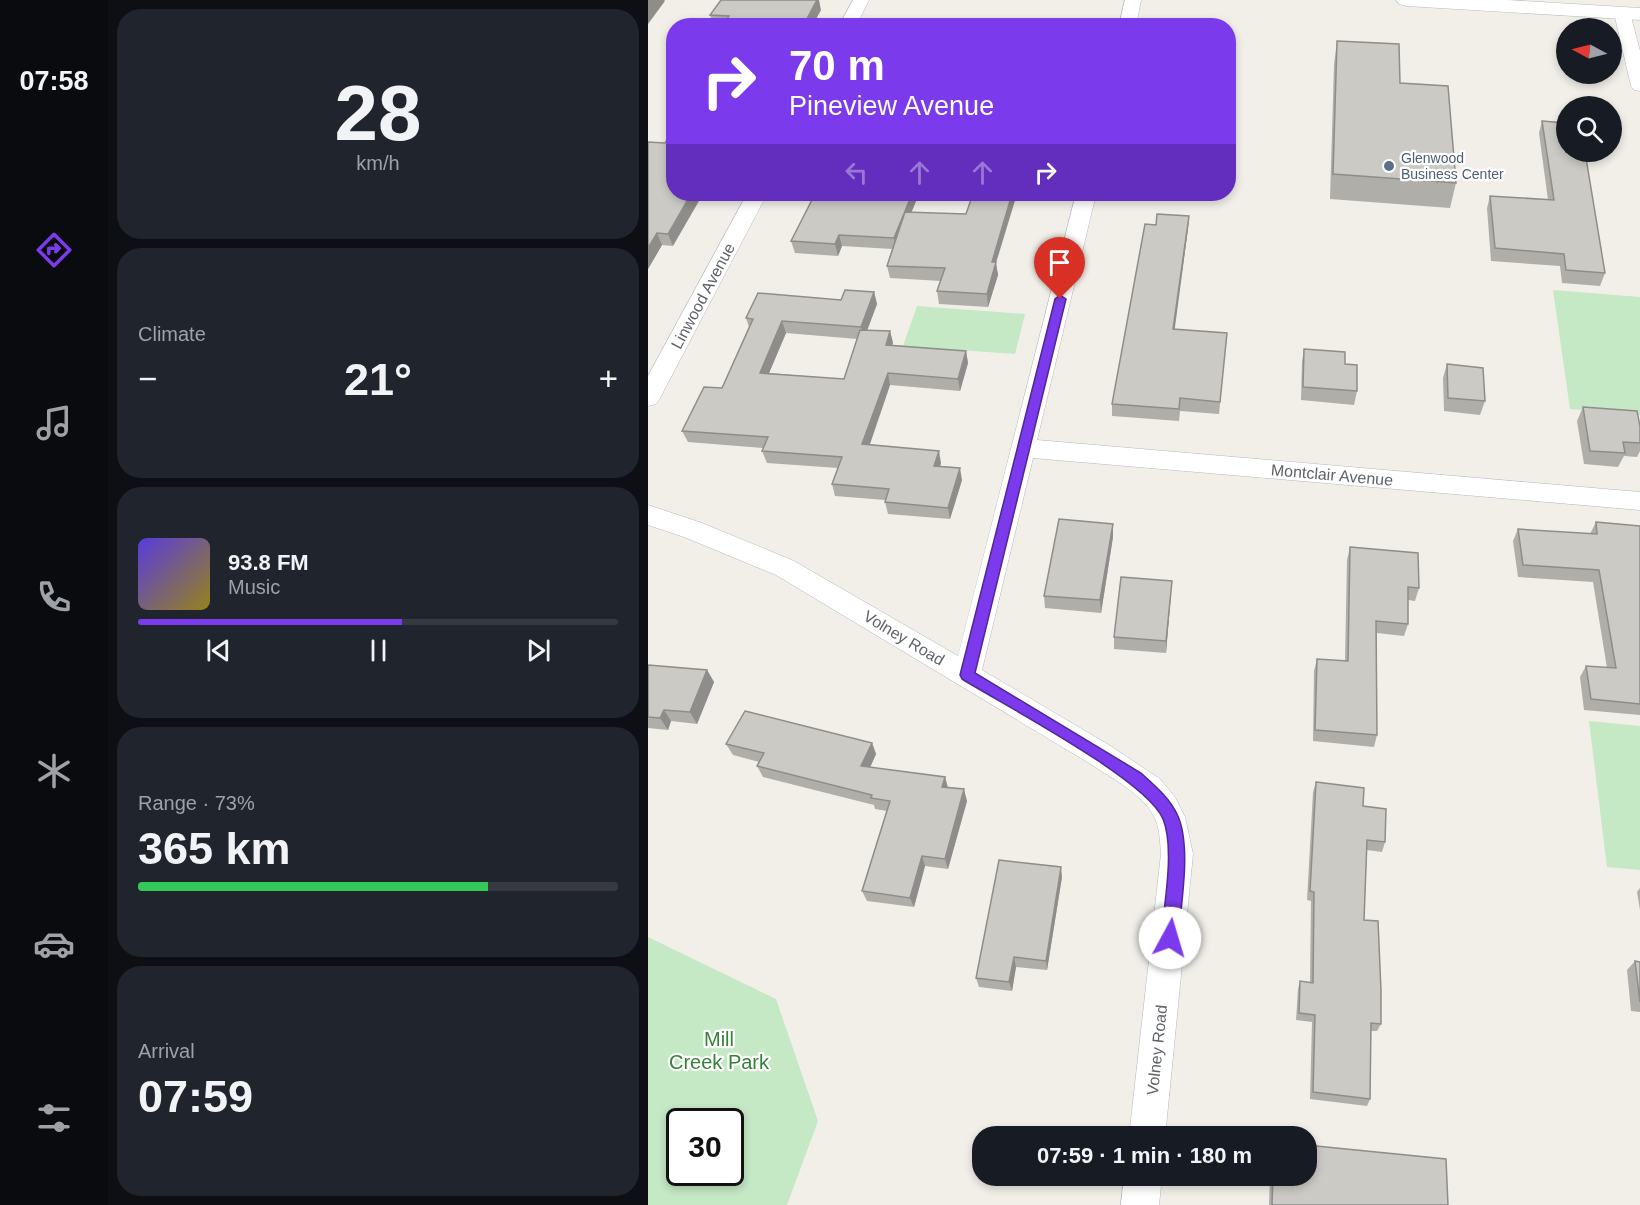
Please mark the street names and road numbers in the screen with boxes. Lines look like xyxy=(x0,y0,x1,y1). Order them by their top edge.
street label: Linwood Avenue xyxy=(668,240,738,352)
street label: Montclair Avenue xyxy=(1270,461,1394,489)
street label: Volney Road xyxy=(861,607,947,669)
street label: Volney Road xyxy=(1144,1004,1170,1096)

